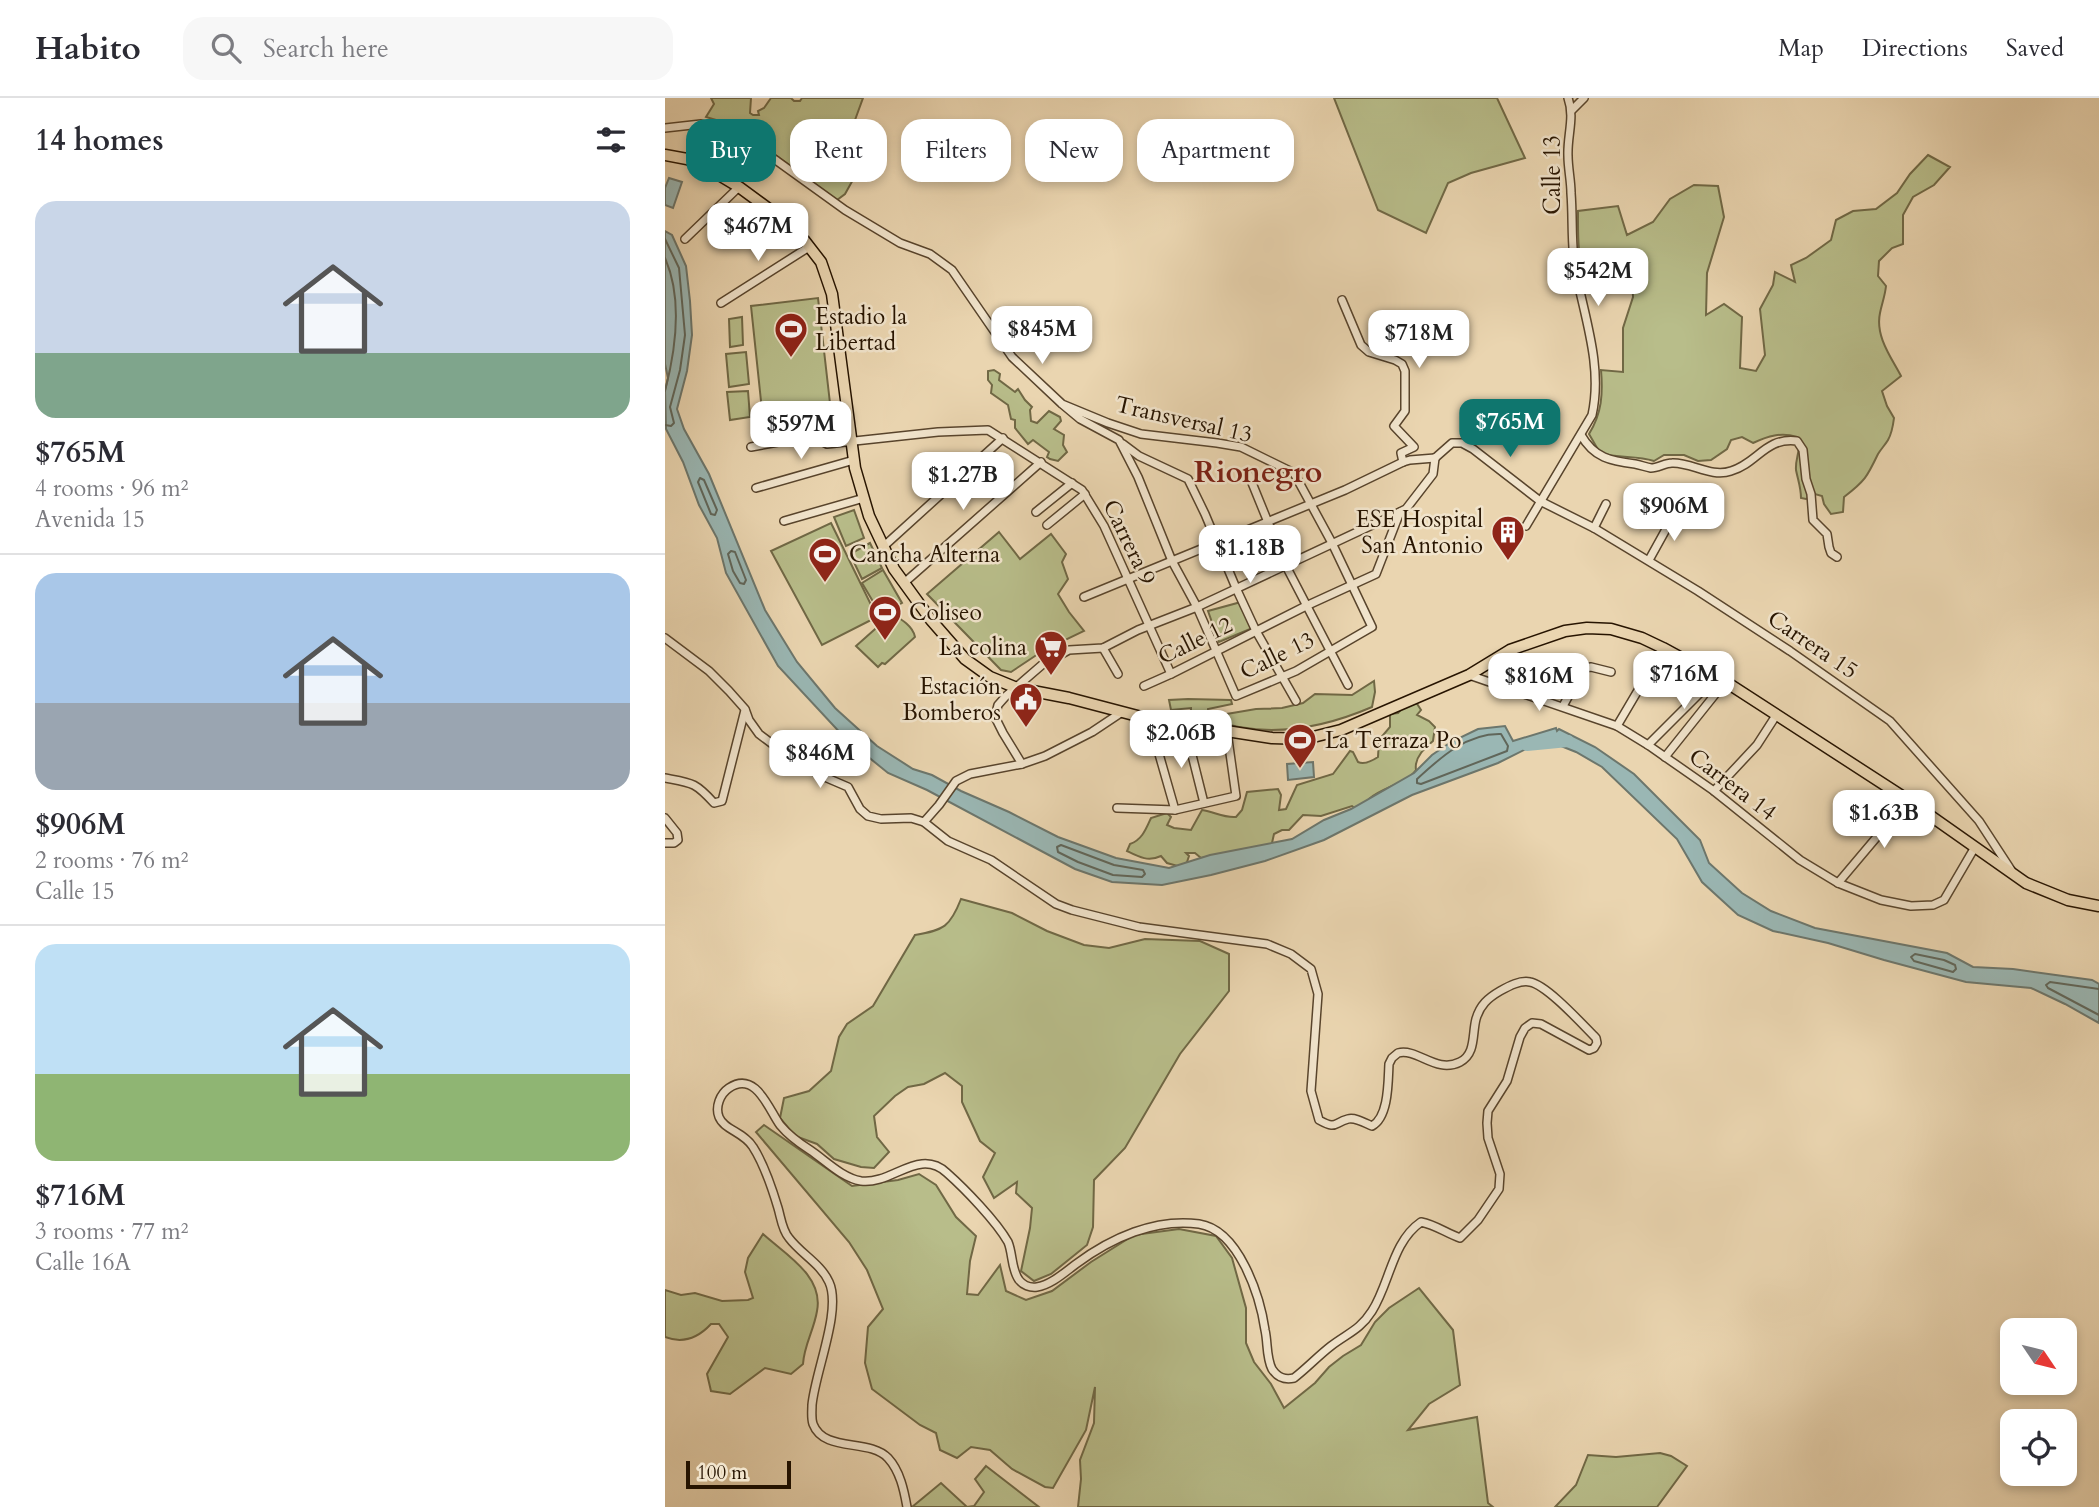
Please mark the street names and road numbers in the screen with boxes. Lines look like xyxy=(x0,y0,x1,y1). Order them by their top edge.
street label: Calle 13 xyxy=(1537,135,1568,215)
street label: Transversal 13 xyxy=(1112,389,1255,450)
street label: Carrera 9 xyxy=(1096,495,1163,590)
street label: Carrera 15 xyxy=(1761,603,1864,686)
street label: Calle 12 xyxy=(1153,609,1238,672)
street label: Calle 13 xyxy=(1235,624,1320,687)
street label: Carrera 14 xyxy=(1682,741,1783,828)

